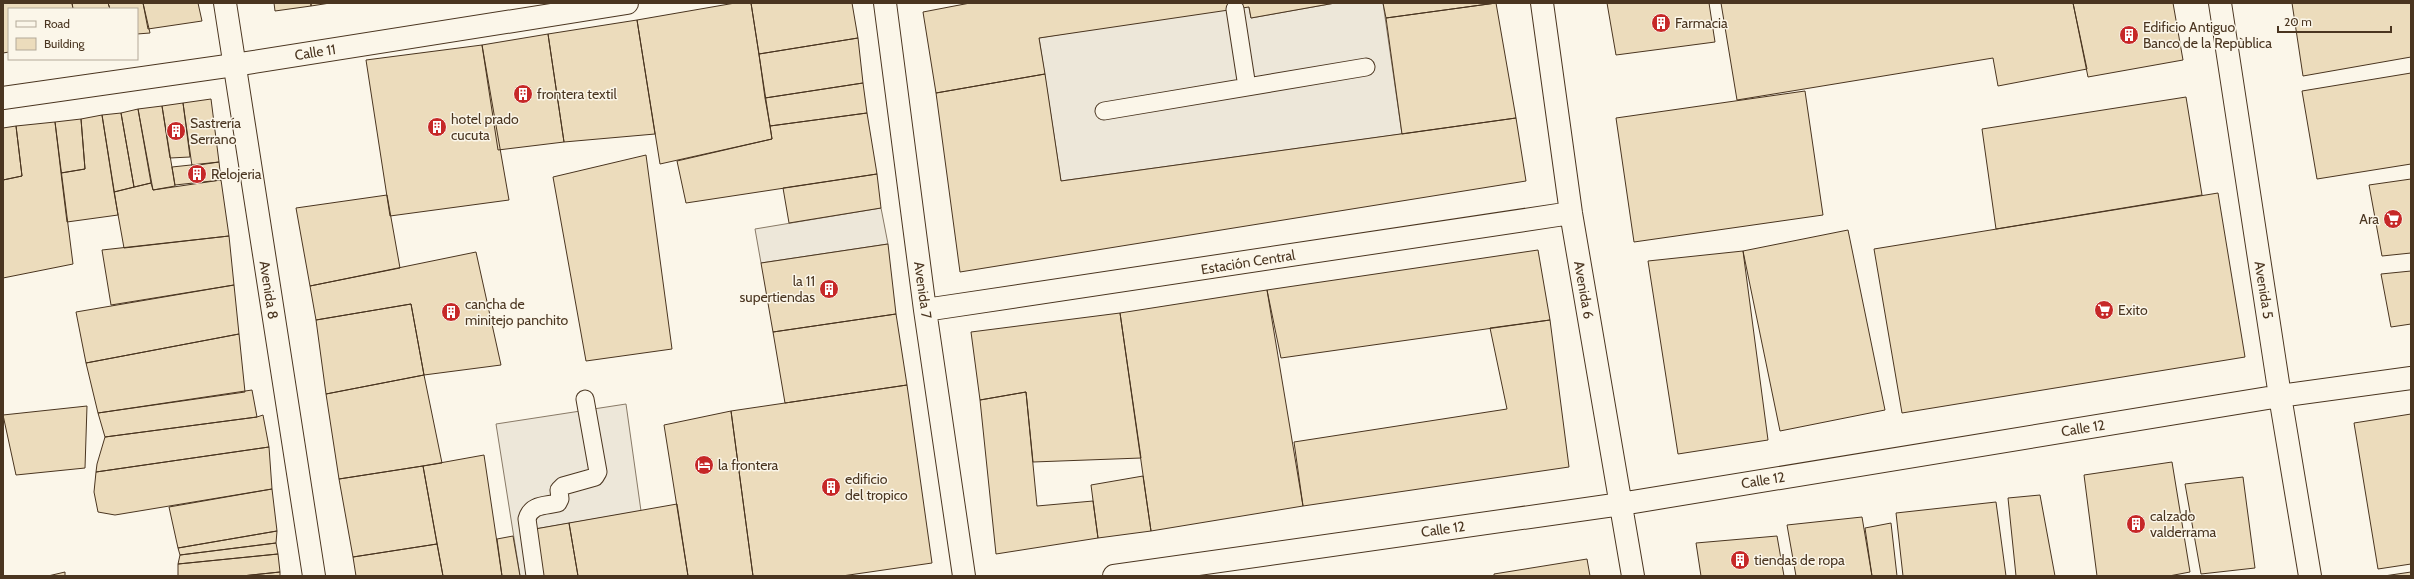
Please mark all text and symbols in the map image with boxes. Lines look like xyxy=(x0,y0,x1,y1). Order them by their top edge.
legend xyxy=(8,8,138,60)
scale bar xyxy=(2278,8,2391,34)
building icon: Farmacia xyxy=(1650,12,1672,34)
place label: Farmacia xyxy=(1675,14,1728,32)
text: 20 m xyxy=(2284,14,2312,29)
text: Road xyxy=(44,16,70,31)
place label: Edificio Antiguo Banco de la Repùblica xyxy=(2143,18,2272,52)
building icon: Edificio Antiguo Banco de la Repùblica xyxy=(2118,24,2140,46)
text: Building xyxy=(44,36,86,51)
street label: Calle 11 xyxy=(293,40,337,64)
building icon: frontera textil xyxy=(512,83,534,105)
place label: frontera textil xyxy=(537,85,617,103)
place label: hotel prado cucuta xyxy=(451,110,519,144)
place label: Sastrería Serrano xyxy=(190,114,241,148)
building icon: hotel prado cucuta xyxy=(426,116,448,138)
building icon: Sastrería Serrano xyxy=(165,120,187,142)
building icon: Relojeria xyxy=(186,163,208,185)
place label: Relojeria xyxy=(211,165,262,183)
supermarket icon: Ara xyxy=(2382,208,2404,230)
place label: Ara xyxy=(2359,210,2379,228)
street label: Estación Central xyxy=(1200,246,1297,278)
street label: Avenida 8 xyxy=(255,259,283,321)
street label: Avenida 7 xyxy=(910,260,936,320)
street label: Avenida 6 xyxy=(1570,260,1598,320)
street label: Avenida 5 xyxy=(2251,260,2277,320)
place label: la 11 supertiendas xyxy=(740,272,815,306)
building icon: la 11 supertiendas xyxy=(818,278,840,300)
place label: cancha de minitejo panchito xyxy=(465,295,569,329)
supermarket icon: Exito xyxy=(2093,299,2115,321)
building icon: cancha de minitejo panchito xyxy=(440,301,462,323)
place label: Exito xyxy=(2118,301,2148,319)
street label: Calle 12 xyxy=(2060,416,2106,440)
hotel icon: la frontera xyxy=(693,454,715,476)
place label: la frontera xyxy=(718,456,779,474)
street label: Calle 12 xyxy=(1740,468,1786,492)
place label: edificio del tropico xyxy=(845,470,908,504)
building icon: edificio del tropico xyxy=(820,476,842,498)
place label: calzado valderrama xyxy=(2150,507,2216,541)
building icon: calzado valderrama xyxy=(2125,513,2147,535)
street label: Calle 12 xyxy=(1420,517,1466,541)
building icon: tiendas de ropa xyxy=(1729,549,1751,571)
place label: tiendas de ropa xyxy=(1754,551,1845,569)

